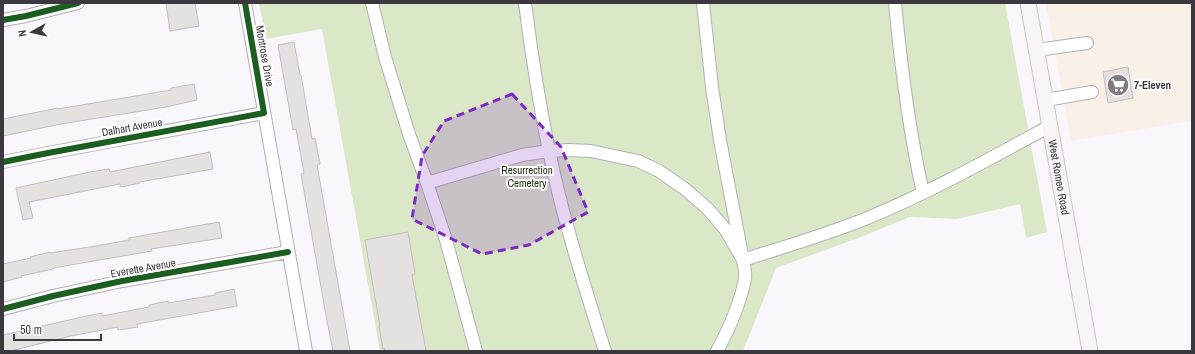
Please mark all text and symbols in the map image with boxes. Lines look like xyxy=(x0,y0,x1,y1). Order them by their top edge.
north arrow xyxy=(12,12,52,52)
street label: Montrose Drive xyxy=(253,24,277,88)
text: N xyxy=(15,29,29,38)
supermarket icon: 7-Eleven xyxy=(1105,72,1131,98)
place label: 7-Eleven xyxy=(1134,78,1171,92)
street label: Dalhart Avenue xyxy=(100,115,164,139)
street label: West Romeo Road xyxy=(1045,139,1073,216)
park label: Resurrection Cemetery xyxy=(501,163,553,190)
street label: Everette Avenue xyxy=(109,255,177,281)
scale bar xyxy=(14,316,101,342)
text: 50 m xyxy=(20,322,42,338)

